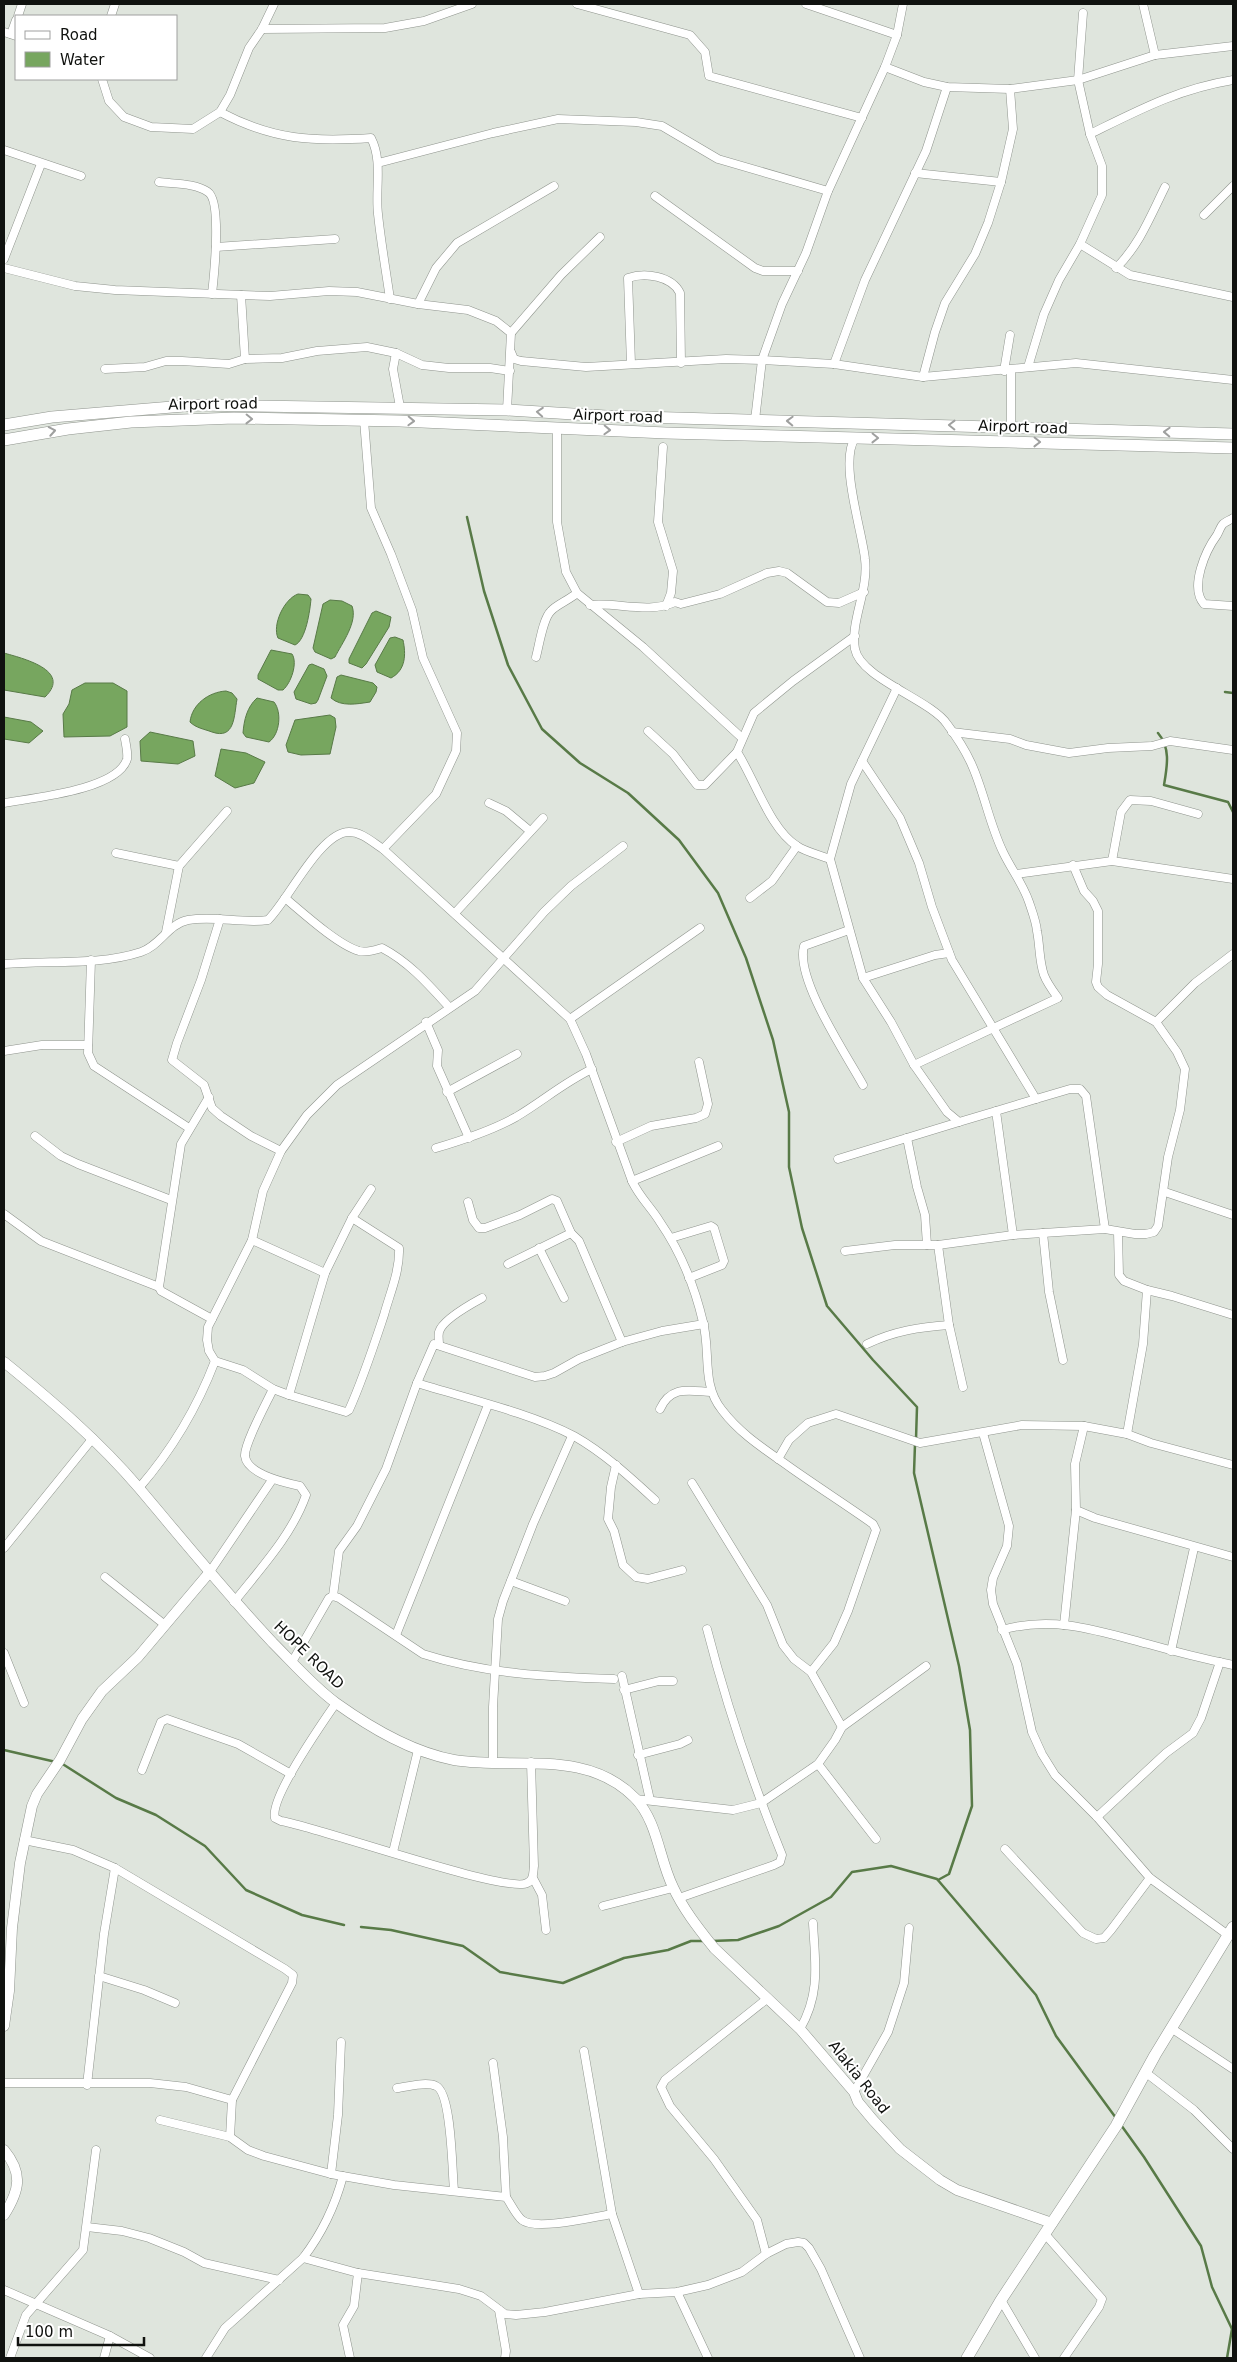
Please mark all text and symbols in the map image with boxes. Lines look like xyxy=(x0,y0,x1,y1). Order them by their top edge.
legend xyxy=(15,15,178,80)
text: Road xyxy=(60,26,98,44)
text: Water xyxy=(60,51,105,69)
street label: Airport road xyxy=(168,394,258,414)
street label: Airport road xyxy=(573,405,663,427)
one-way arrow xyxy=(536,406,544,417)
one-way arrow xyxy=(245,414,253,424)
one-way arrow xyxy=(407,416,415,427)
one-way arrow xyxy=(785,416,793,426)
street label: Airport road xyxy=(978,416,1068,438)
one-way arrow xyxy=(948,420,956,430)
one-way arrow xyxy=(604,425,612,436)
one-way arrow xyxy=(1163,426,1171,437)
one-way arrow xyxy=(47,427,56,437)
one-way arrow xyxy=(871,433,879,443)
one-way arrow xyxy=(1034,437,1041,447)
street label: HOPE ROAD xyxy=(270,1617,348,1693)
street label: Alakia Road xyxy=(825,2037,893,2117)
scale bar xyxy=(18,2314,144,2346)
text: 100 m xyxy=(25,2323,73,2341)

